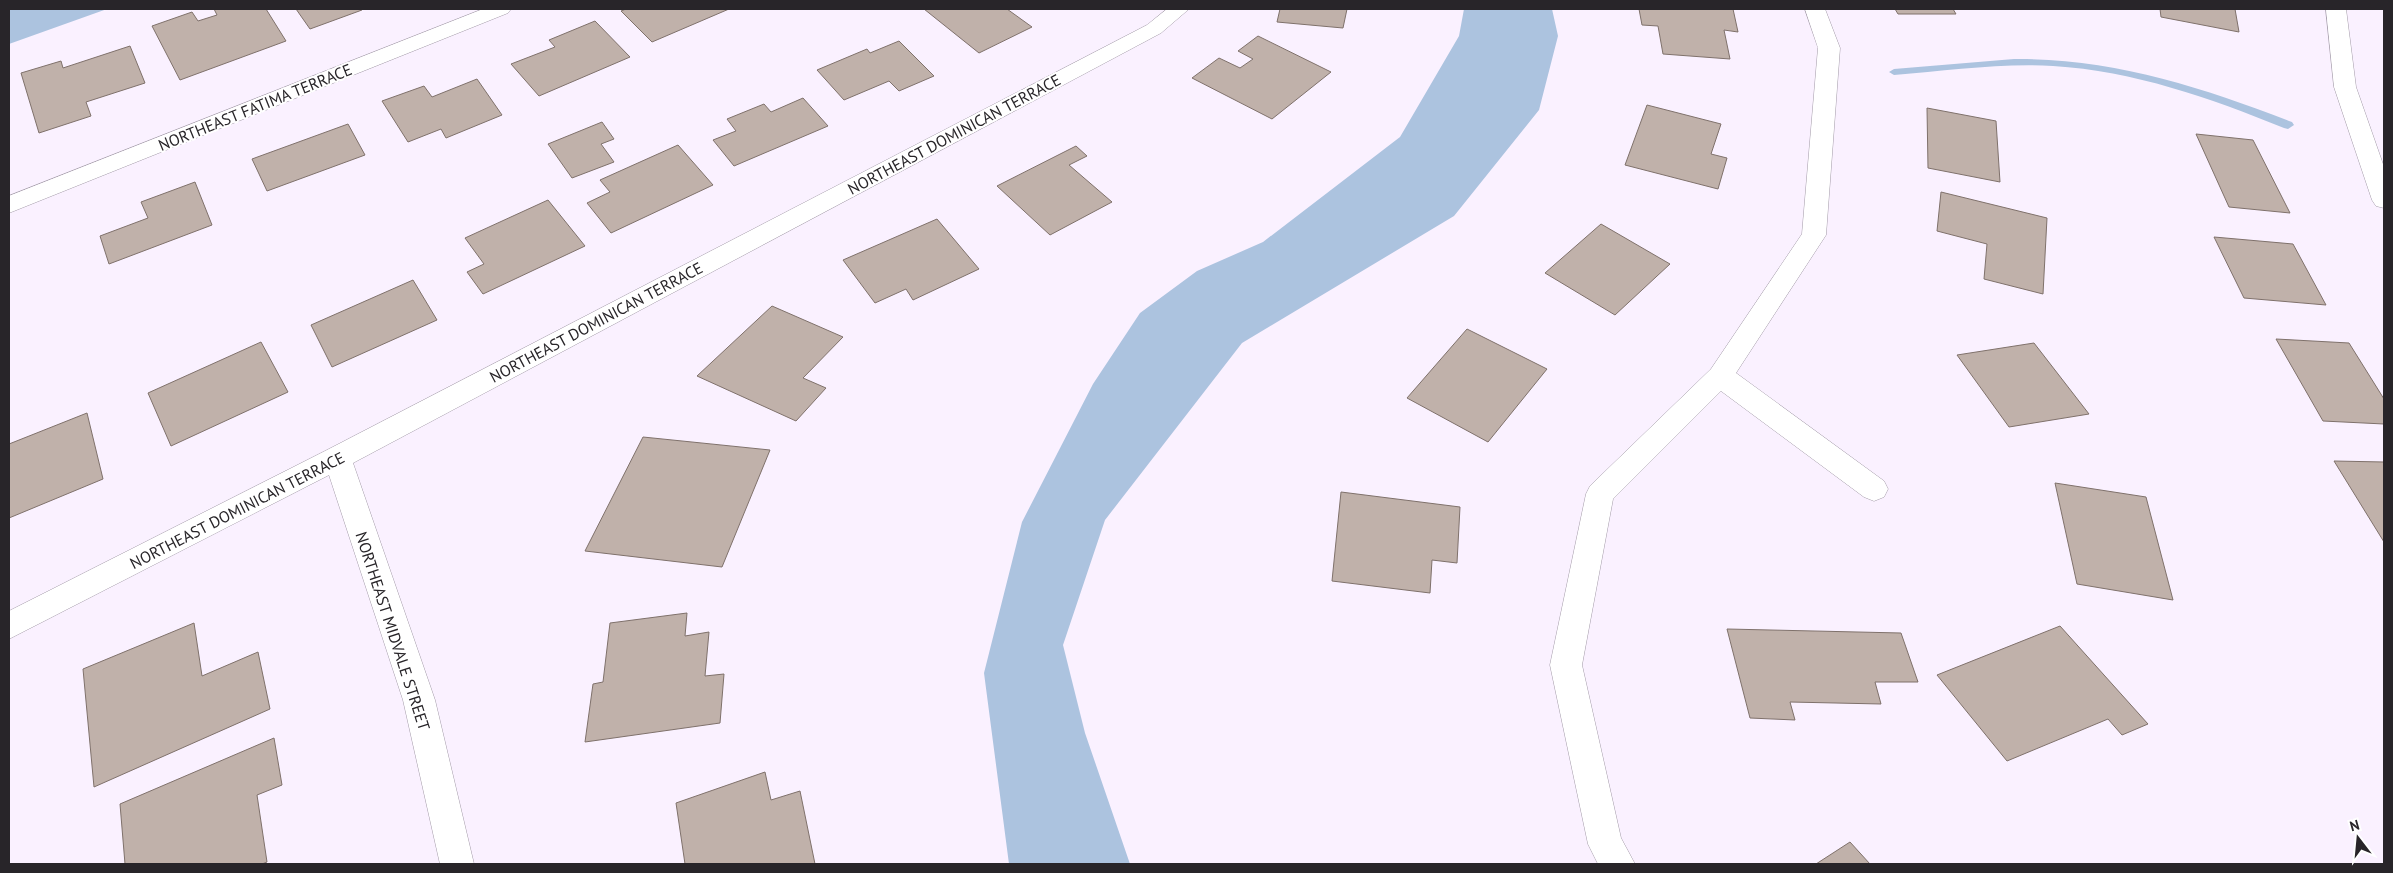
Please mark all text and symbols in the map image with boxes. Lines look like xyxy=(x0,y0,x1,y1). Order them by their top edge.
street label: NORTHEAST FATIMA TERRACE xyxy=(155,59,355,155)
street label: NORTHEAST DOMINICAN TERRACE xyxy=(844,69,1064,199)
street label: NORTHEAST DOMINICAN TERRACE xyxy=(486,257,706,387)
street label: NORTHEAST DOMINICAN TERRACE xyxy=(126,447,348,573)
street label: NORTHEAST MIDVALE STREET xyxy=(351,529,435,733)
north arrow xyxy=(2333,813,2383,863)
text: N xyxy=(2348,816,2361,835)

